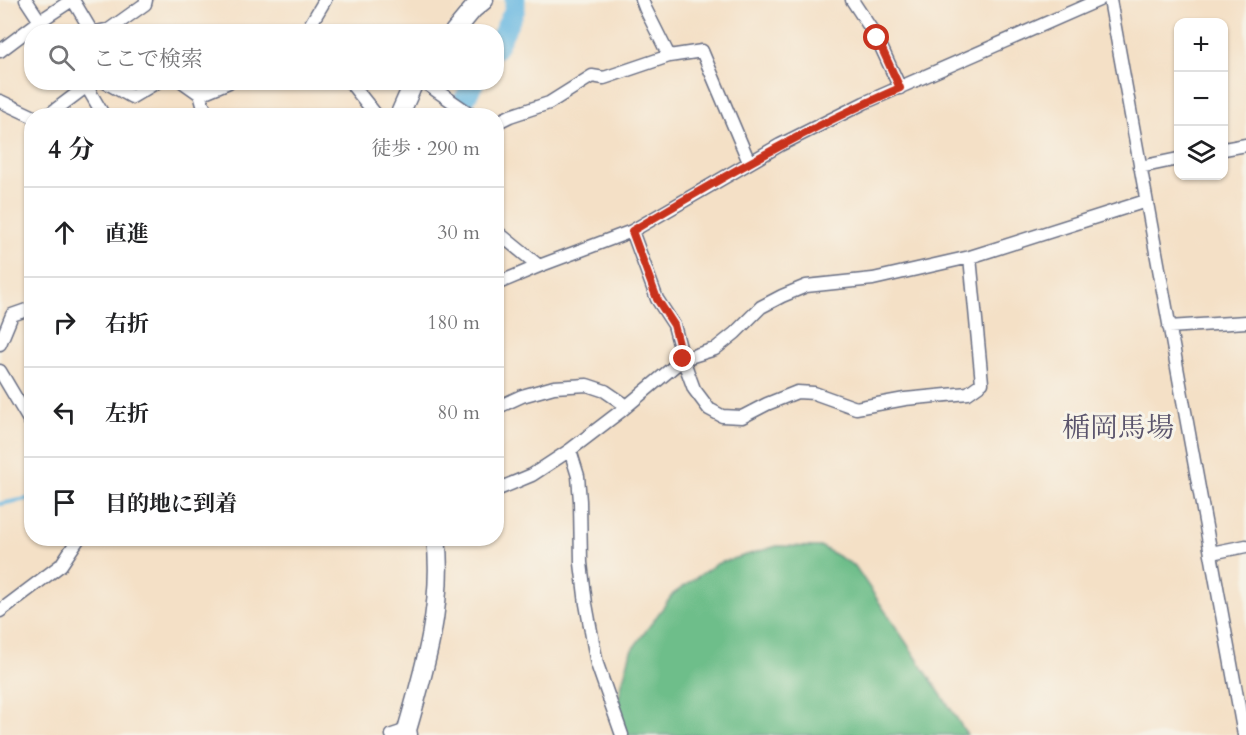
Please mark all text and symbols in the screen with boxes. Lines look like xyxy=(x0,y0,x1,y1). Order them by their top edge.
map controls xyxy=(1174,18,1228,180)
button: + xyxy=(1174,18,1228,72)
search box xyxy=(24,24,504,90)
route start xyxy=(863,24,889,50)
icon: search xyxy=(45,41,78,74)
text: ここで検索 xyxy=(93,44,203,74)
button: − xyxy=(1174,72,1228,126)
button: layers xyxy=(1174,126,1228,180)
text: 4 分 xyxy=(48,132,94,167)
text: 徒歩 · 290 m xyxy=(371,135,480,162)
icon: ahead xyxy=(48,216,81,249)
text: 直進 xyxy=(105,219,149,249)
text: 30 m xyxy=(437,219,480,246)
icon: right xyxy=(48,306,81,339)
text: 右折 xyxy=(105,309,149,339)
text: 180 m xyxy=(427,309,480,336)
route end xyxy=(669,345,695,371)
icon: left xyxy=(48,396,81,429)
text: 左折 xyxy=(105,399,149,429)
text: 80 m xyxy=(437,399,480,426)
district label: 楯岡馬場 xyxy=(1062,409,1174,447)
icon: arrive xyxy=(48,486,81,519)
text: 目的地に到着 xyxy=(105,489,237,519)

